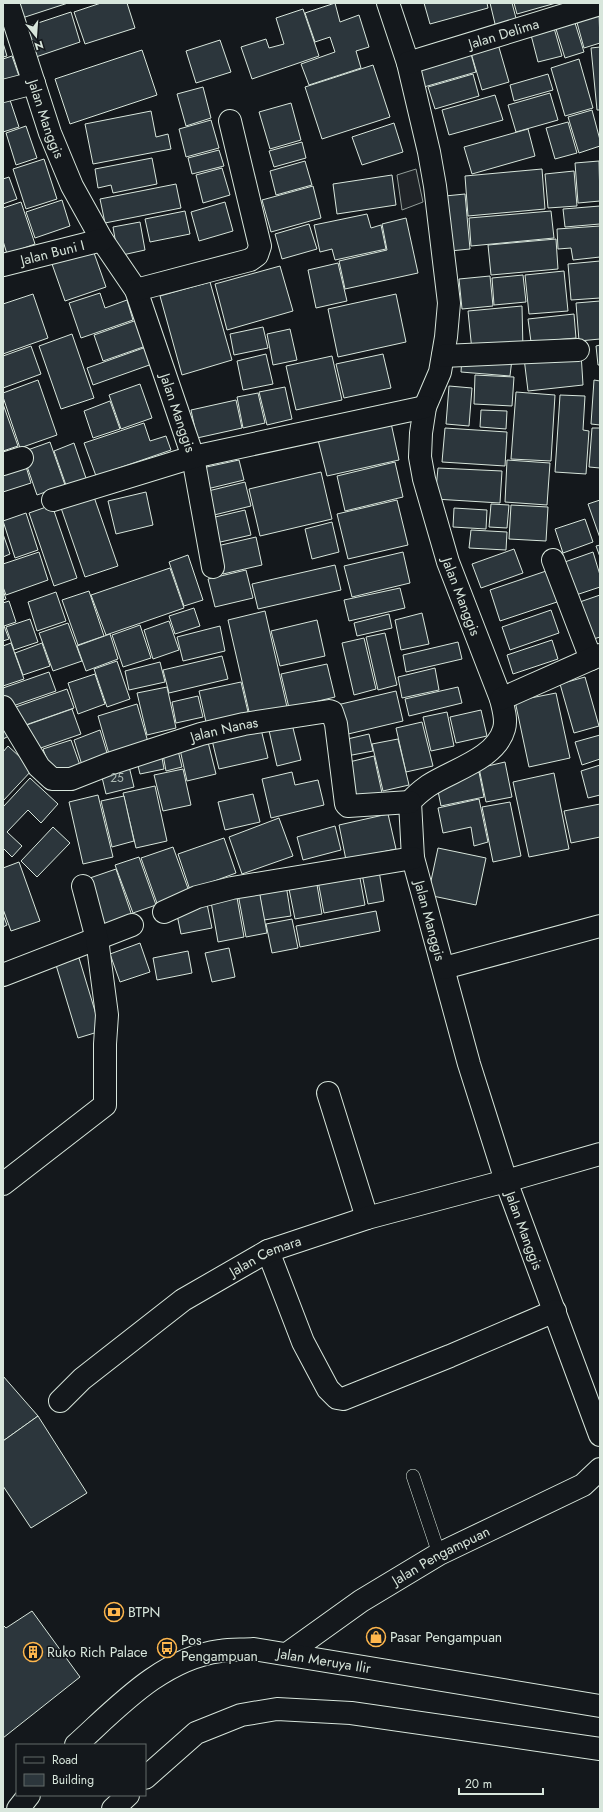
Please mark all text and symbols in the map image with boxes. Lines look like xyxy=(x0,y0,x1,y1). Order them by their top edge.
street label: Jalan Delima xyxy=(464,13,541,54)
north arrow xyxy=(16,16,56,56)
text: N xyxy=(32,37,45,54)
street label: Jalan Manggis xyxy=(23,75,70,162)
street label: Jalan Buni I xyxy=(16,235,87,271)
street label: Jalan Manggis xyxy=(155,369,201,455)
street label: Jalan Manggis xyxy=(437,553,486,639)
street label: Jalan Nanas xyxy=(186,712,260,747)
house number: 25 xyxy=(110,769,124,787)
street label: Jalan Manggis xyxy=(409,876,451,963)
street label: Jalan Manggis xyxy=(500,1187,548,1273)
street label: Jalan Cemara xyxy=(224,1231,304,1282)
street label: Jalan Pengampuan xyxy=(386,1521,493,1591)
bank icon: BTPN xyxy=(103,1601,125,1623)
place label: BTPN xyxy=(128,1602,160,1622)
shop icon: Pasar Pengampuan xyxy=(365,1626,387,1648)
place label: Pasar Pengampuan xyxy=(390,1627,502,1647)
place label: Pos Pengampuan xyxy=(181,1630,258,1666)
bus stop icon: Pos Pengampuan xyxy=(156,1637,178,1659)
building icon: Ruko Rich Palace xyxy=(22,1641,44,1663)
place label: Ruko Rich Palace xyxy=(47,1642,148,1662)
street label: Jalan Meruya Ilir xyxy=(274,1643,373,1678)
legend xyxy=(16,1744,146,1796)
text: Road xyxy=(52,1751,78,1769)
scale bar xyxy=(459,1770,543,1796)
text: Building xyxy=(52,1771,94,1789)
text: 20 m xyxy=(465,1775,492,1793)

